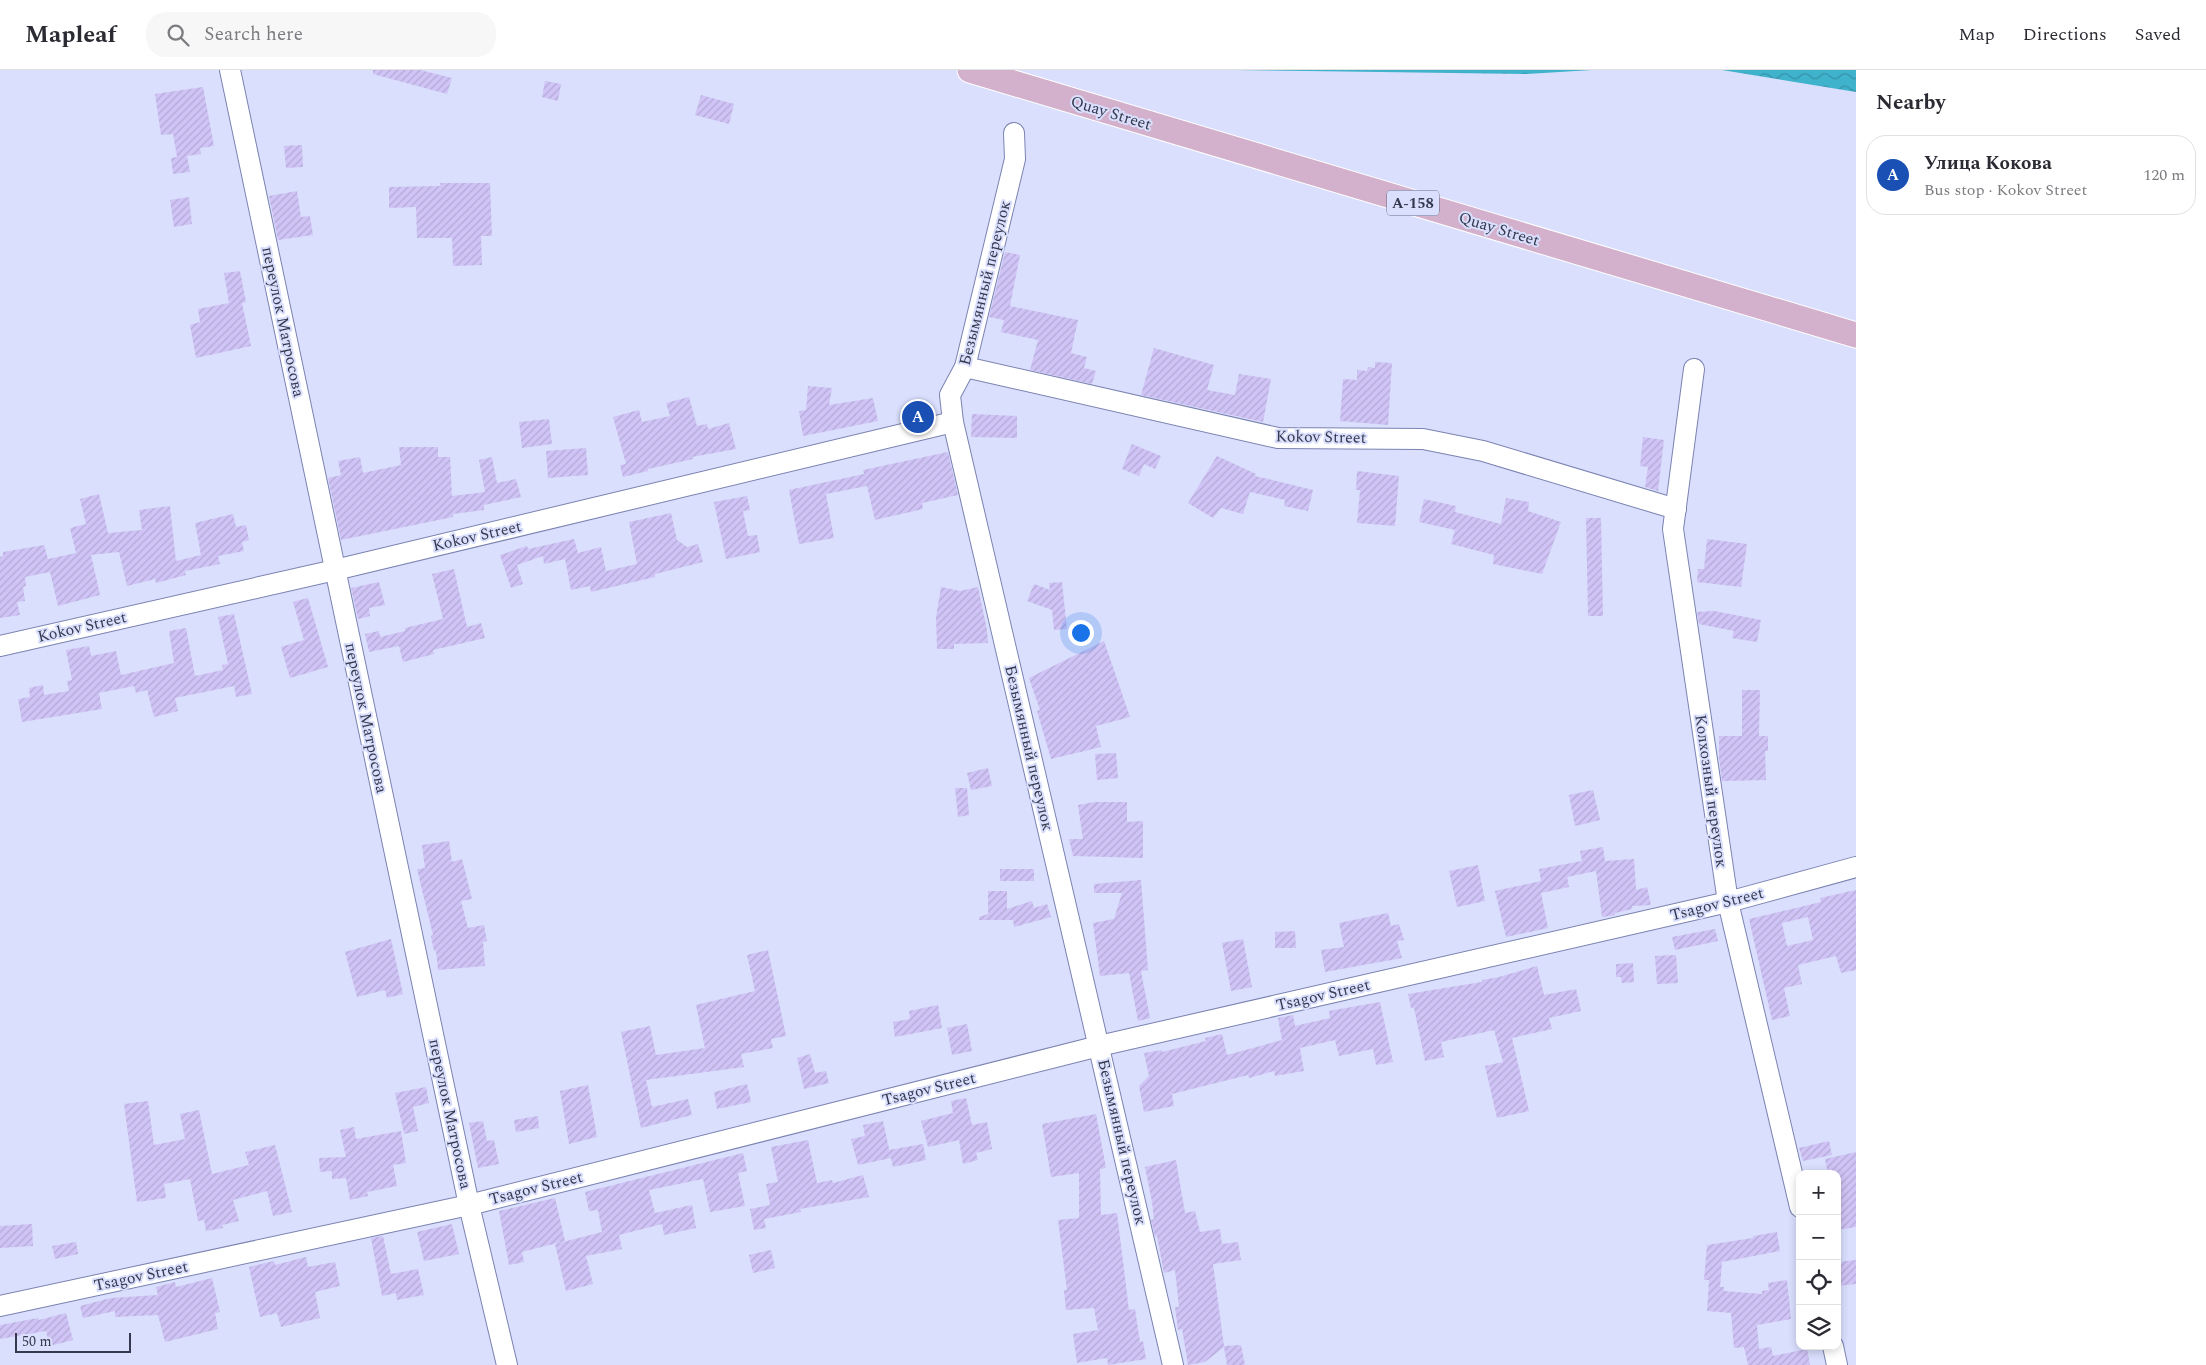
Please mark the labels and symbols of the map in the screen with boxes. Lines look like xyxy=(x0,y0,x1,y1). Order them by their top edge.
street label: Quay Street xyxy=(1068,89,1155,137)
road number: А-158 xyxy=(1387,190,1439,216)
street label: Безымянный переулок xyxy=(953,198,1017,368)
street label: Quay Street xyxy=(1456,205,1543,253)
street label: переулок Матросова xyxy=(255,245,311,400)
pin: A xyxy=(902,398,934,436)
street label: Kokov Street xyxy=(1275,424,1367,450)
street label: Kokov Street xyxy=(430,514,524,558)
street label: Kokov Street xyxy=(35,605,129,649)
your location xyxy=(1068,620,1094,646)
street label: переулок Матросова xyxy=(338,641,394,796)
street label: Безымянный переулок xyxy=(998,663,1060,833)
street label: Колхозный переулок xyxy=(1688,713,1734,869)
street label: Tsagov Street xyxy=(1668,881,1767,927)
street label: Tsagov Street xyxy=(1274,972,1373,1017)
street label: переулок Матросова xyxy=(422,1037,478,1192)
street label: Безымянный переулок xyxy=(1091,1057,1153,1227)
street label: Tsagov Street xyxy=(880,1066,979,1112)
street label: Tsagov Street xyxy=(487,1165,586,1211)
street label: Tsagov Street xyxy=(92,1254,191,1298)
scale bar xyxy=(15,1330,131,1353)

